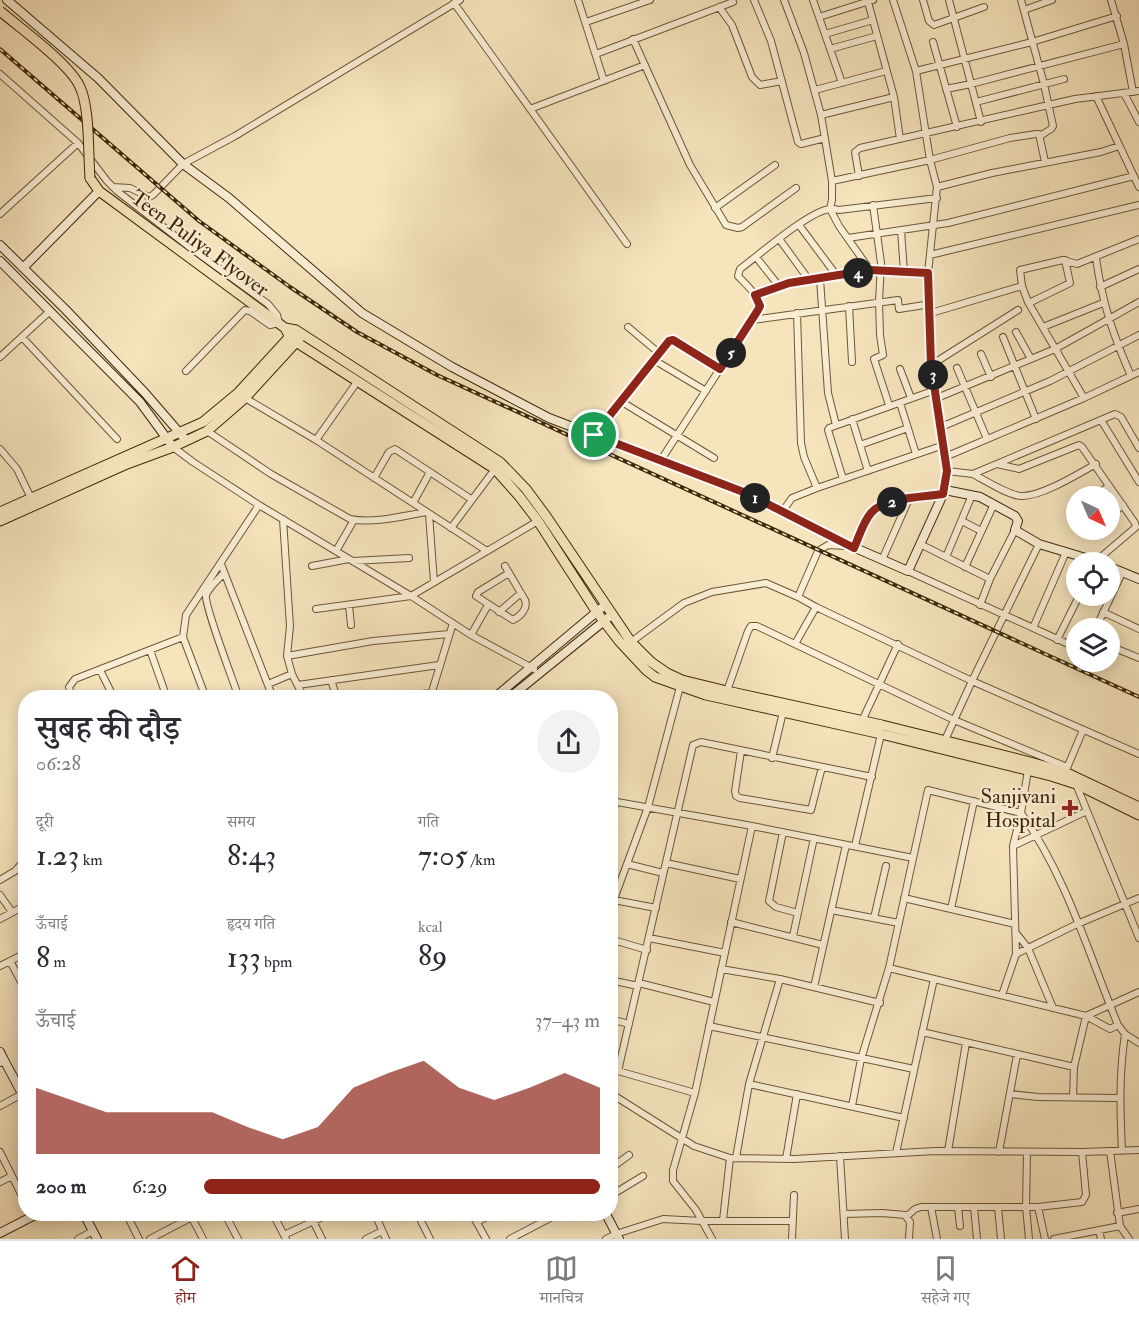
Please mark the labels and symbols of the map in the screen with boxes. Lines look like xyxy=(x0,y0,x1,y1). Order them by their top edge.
street label: Teen Puliya Flyover xyxy=(125,184,275,303)
pin: 4 xyxy=(843,258,873,288)
pin: 5 xyxy=(716,338,746,368)
pin: 3 xyxy=(918,360,948,390)
pin xyxy=(568,409,619,460)
pin: 1 xyxy=(740,483,770,513)
north arrow xyxy=(1066,486,1120,540)
pin: 2 xyxy=(877,487,907,517)
place label: Sanjivani Hospital xyxy=(981,783,1057,834)
marker: Sanjivani Hospital xyxy=(1061,799,1079,817)

